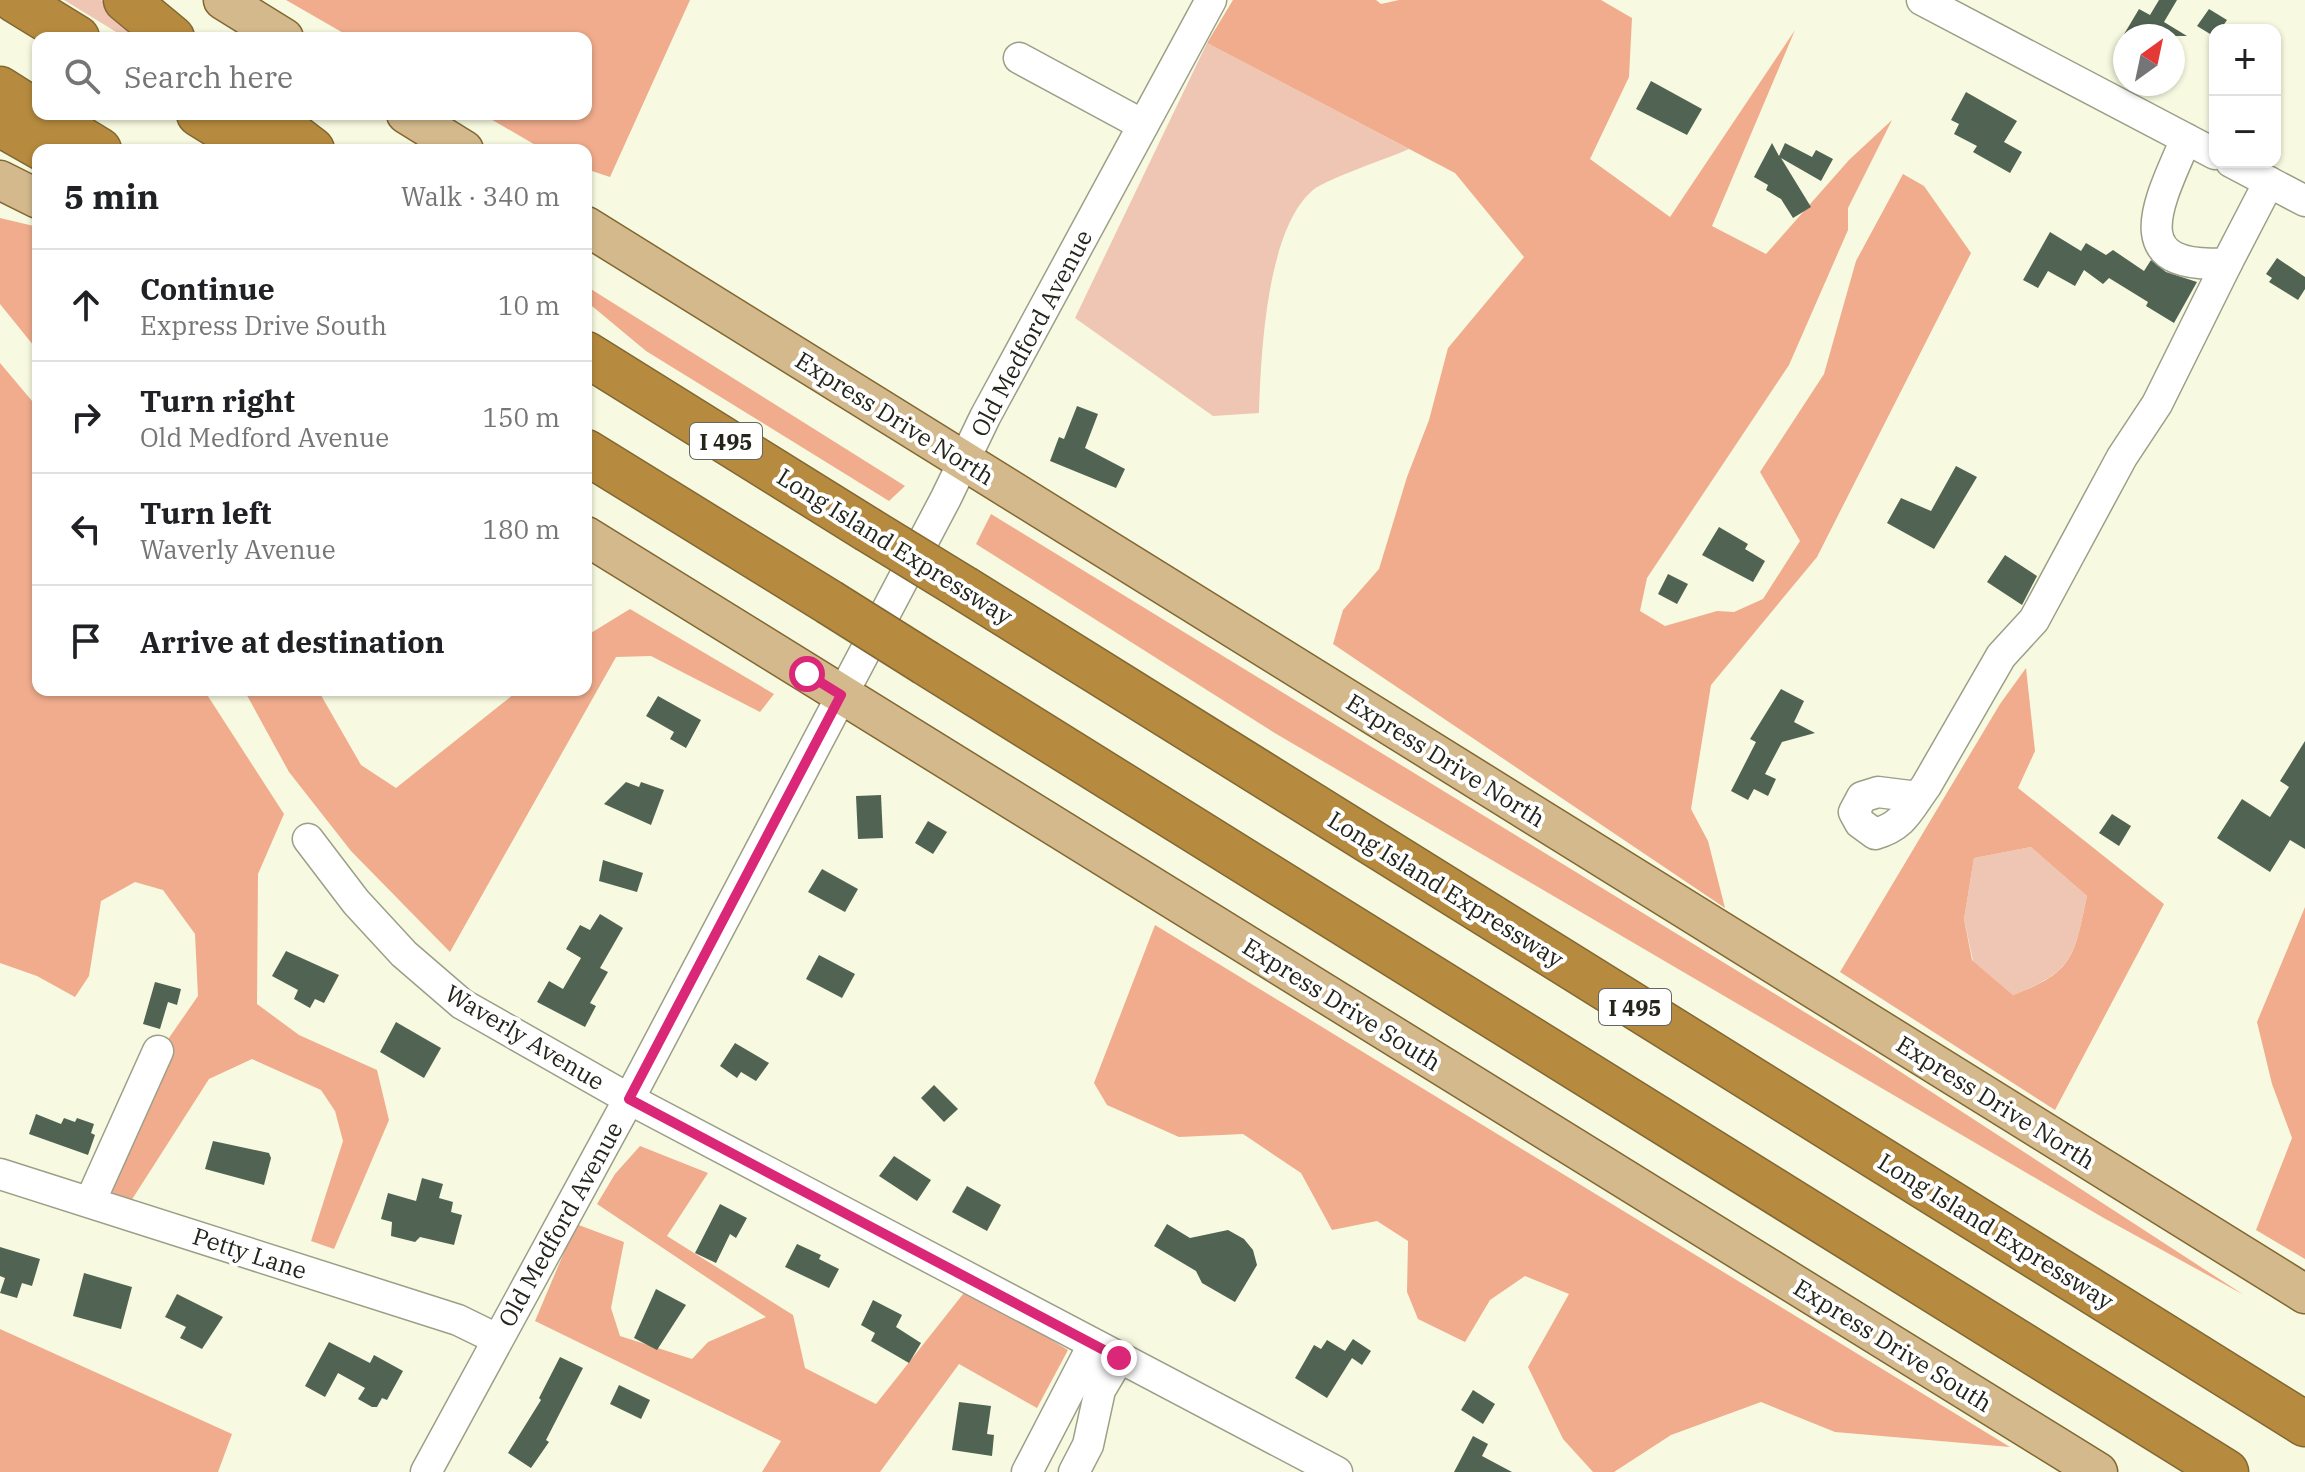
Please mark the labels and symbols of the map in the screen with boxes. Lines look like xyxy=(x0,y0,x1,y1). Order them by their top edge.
north arrow xyxy=(2113,24,2185,96)
street label: Old Medford Avenue xyxy=(963,224,1099,442)
street label: Express Drive North xyxy=(790,344,1000,492)
road number: I 495 xyxy=(690,423,762,459)
street label: Long Island Expressway xyxy=(771,460,1019,632)
route start xyxy=(789,656,825,692)
street label: Express Drive North xyxy=(1341,686,1551,834)
street label: Long Island Expressway xyxy=(1322,803,1570,975)
street label: Express Drive South xyxy=(1237,930,1447,1078)
street label: Waverly Avenue xyxy=(439,977,611,1097)
road number: I 495 xyxy=(1599,989,1671,1025)
street label: Express Drive North xyxy=(1891,1028,2101,1176)
street label: Old Medford Avenue xyxy=(490,1116,630,1332)
street label: Long Island Expressway xyxy=(1872,1145,2120,1317)
street label: Petty Lane xyxy=(189,1220,311,1286)
street label: Express Drive South xyxy=(1788,1271,1998,1419)
route end xyxy=(1101,1340,1137,1376)

